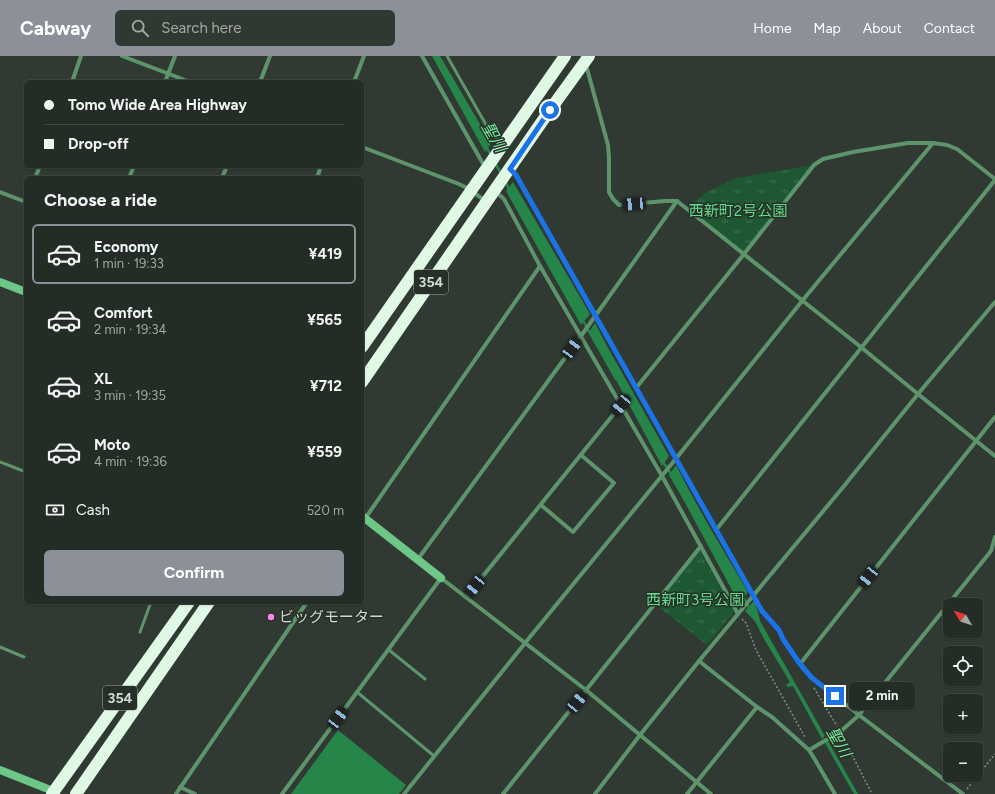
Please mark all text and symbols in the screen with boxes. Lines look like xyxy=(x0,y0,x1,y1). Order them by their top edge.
search box xyxy=(115,10,395,46)
text: Cabway xyxy=(20,17,91,40)
icon: search xyxy=(129,17,151,39)
text: Search here xyxy=(161,19,241,37)
text: Home xyxy=(753,20,792,37)
text: Map xyxy=(814,20,841,37)
text: About xyxy=(863,20,902,37)
text: Contact xyxy=(924,20,975,37)
text: Tomo Wide Area Highway xyxy=(68,96,247,114)
route start xyxy=(541,101,559,119)
water label: 聖川 xyxy=(478,118,511,157)
text: Drop-off xyxy=(68,135,129,153)
text: Choose a ride xyxy=(44,189,157,211)
car xyxy=(622,197,646,211)
park label: 西新町2号公園 xyxy=(689,202,787,220)
icon: car xyxy=(46,236,82,272)
text: Economy xyxy=(94,238,159,256)
text: ¥419 xyxy=(309,245,342,263)
text: 1 min · 19:33 xyxy=(94,256,164,271)
road number: 354 xyxy=(414,270,448,294)
icon: car xyxy=(46,302,82,338)
text: Comfort xyxy=(94,304,153,322)
text: ¥565 xyxy=(307,311,342,329)
text: 2 min · 19:34 xyxy=(94,322,167,337)
car xyxy=(560,335,584,361)
icon: car xyxy=(46,368,82,404)
text: XL xyxy=(94,370,112,388)
text: ¥712 xyxy=(310,377,342,395)
text: 3 min · 19:35 xyxy=(94,388,166,403)
car xyxy=(609,392,633,418)
icon: car xyxy=(46,434,82,470)
text: Moto xyxy=(94,436,130,454)
text: ¥559 xyxy=(307,443,342,461)
text: 4 min · 19:36 xyxy=(94,454,167,469)
icon: cash xyxy=(44,499,66,521)
text: Cash xyxy=(76,501,110,519)
text: 520 m xyxy=(307,503,344,518)
button: Confirm xyxy=(44,550,344,596)
car xyxy=(856,564,880,590)
car xyxy=(463,573,487,599)
park label: 西新町3号公園 xyxy=(646,591,744,609)
north arrow xyxy=(943,598,983,638)
map controls xyxy=(943,598,983,782)
place label: ビッグモーター xyxy=(279,608,384,626)
marker: ビッグモーター xyxy=(266,612,276,622)
button: locate xyxy=(943,646,983,686)
callout: 2 min xyxy=(849,682,915,710)
road number: 354 xyxy=(103,686,137,710)
route end xyxy=(826,687,844,705)
text: 2 min xyxy=(866,688,898,703)
car xyxy=(565,689,589,715)
button: + xyxy=(943,694,983,734)
car xyxy=(326,705,350,731)
water label: 聖川 xyxy=(823,723,856,762)
button: − xyxy=(943,742,983,782)

